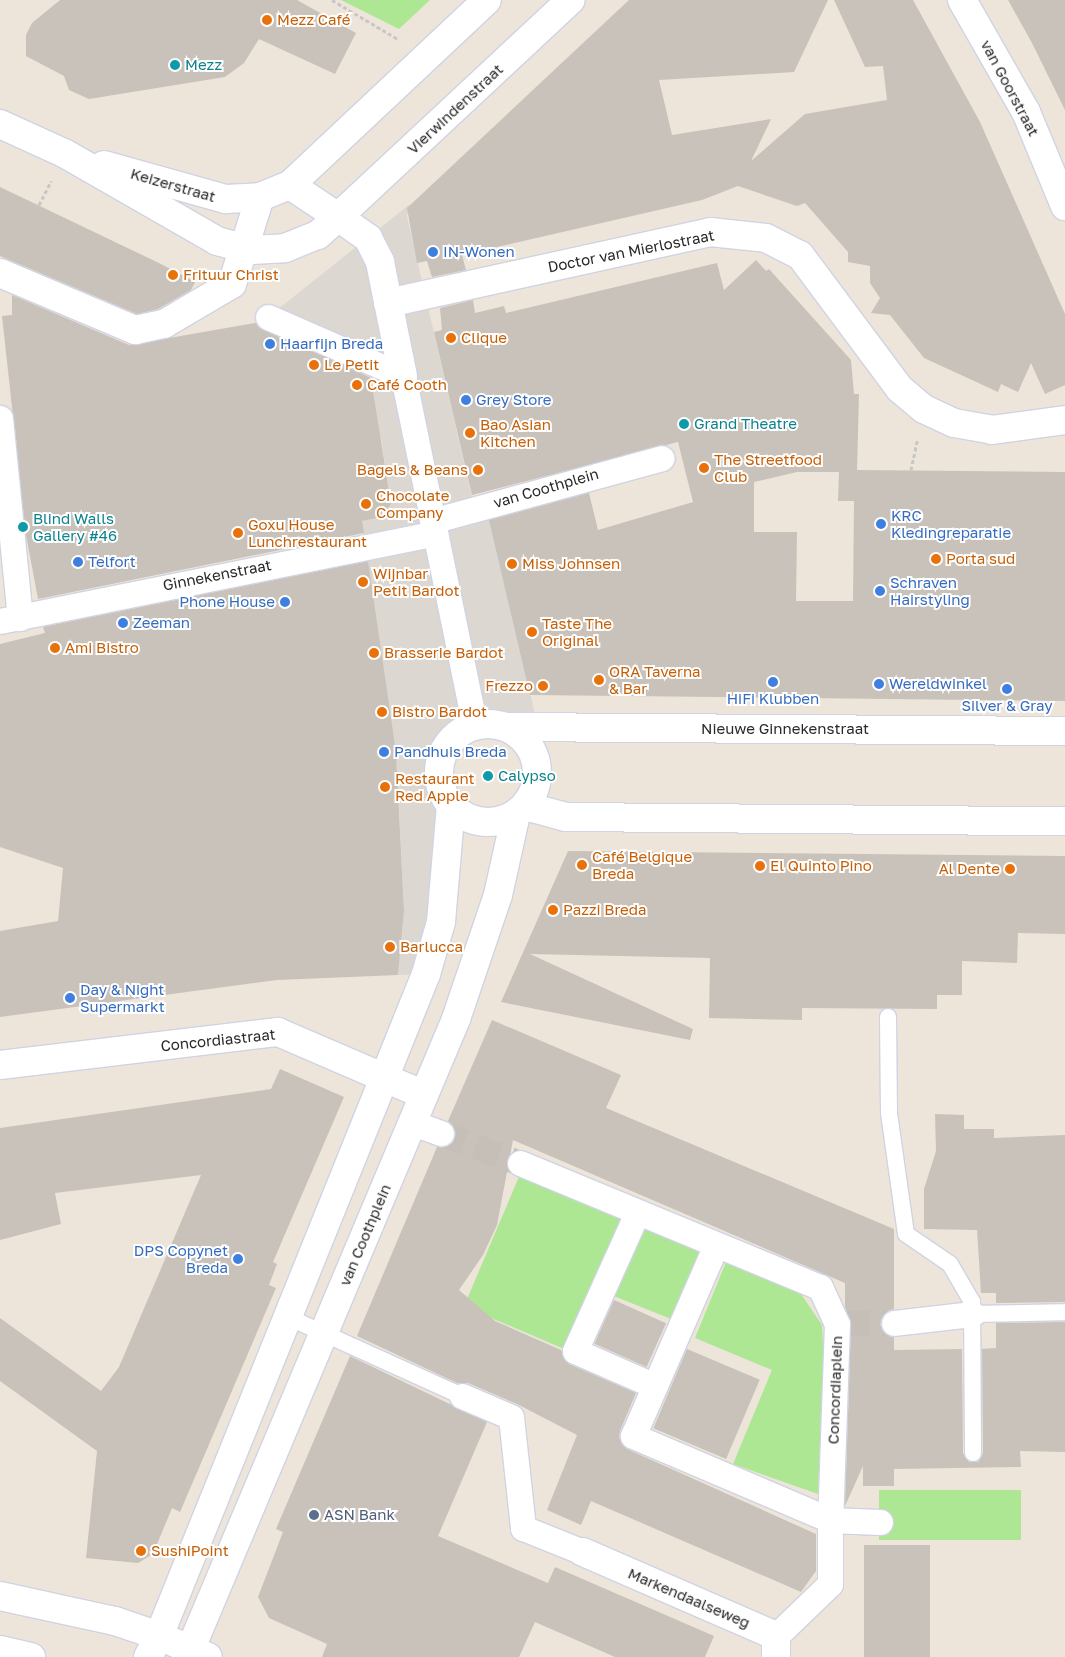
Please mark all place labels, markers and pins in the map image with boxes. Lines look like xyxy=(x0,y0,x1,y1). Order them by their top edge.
place label: Mezz Café xyxy=(277,11,350,29)
marker: Mezz Café xyxy=(261,14,273,26)
place label: Mezz xyxy=(185,56,222,74)
marker: Mezz xyxy=(169,59,181,71)
place label: IN-Wonen xyxy=(443,243,515,261)
marker: IN-Wonen xyxy=(427,246,439,258)
place label: Frituur Christ xyxy=(183,266,279,284)
marker: Frituur Christ xyxy=(167,269,179,281)
place label: Clique xyxy=(461,329,507,347)
marker: Clique xyxy=(445,332,457,344)
place label: Haarfijn Breda xyxy=(280,335,383,353)
marker: Haarfijn Breda xyxy=(264,338,276,350)
place label: Le Petit xyxy=(324,356,379,374)
marker: Le Petit xyxy=(308,359,320,371)
place label: Café Cooth xyxy=(367,376,447,394)
marker: Café Cooth xyxy=(351,379,363,391)
place label: Grey Store xyxy=(476,391,552,409)
marker: Grey Store xyxy=(460,394,472,406)
place label: Bao Asian Kitchen xyxy=(480,415,551,450)
place label: Grand Theatre xyxy=(694,415,797,433)
marker: Grand Theatre xyxy=(678,418,690,430)
marker: Bao Asian Kitchen xyxy=(464,427,476,439)
place label: The Streetfood Club xyxy=(714,450,822,485)
place label: Bagels & Beans xyxy=(357,461,468,479)
marker: The Streetfood Club xyxy=(698,462,710,474)
marker: Bagels & Beans xyxy=(472,464,484,476)
place label: Chocolate Company xyxy=(376,486,449,521)
marker: Chocolate Company xyxy=(360,498,372,510)
place label: KRC Kledingreparatie xyxy=(891,506,1011,541)
place label: Blind Walls Gallery #46 xyxy=(33,509,117,544)
place label: Goxu House Lunchrestaurant xyxy=(248,515,367,550)
marker: KRC Kledingreparatie xyxy=(875,518,887,530)
marker: Blind Walls Gallery #46 xyxy=(17,521,29,533)
marker: Goxu House Lunchrestaurant xyxy=(232,527,244,539)
place label: Porta sud xyxy=(946,550,1015,568)
place label: Telfort xyxy=(88,553,136,571)
marker: Porta sud xyxy=(930,553,942,565)
place label: Miss Johnsen xyxy=(522,555,620,573)
marker: Telfort xyxy=(72,556,84,568)
marker: Miss Johnsen xyxy=(506,558,518,570)
place label: Wijnbar Petit Bardot xyxy=(373,564,460,599)
place label: Schraven Hairstyling xyxy=(890,573,970,608)
marker: Wijnbar Petit Bardot xyxy=(357,576,369,588)
marker: Schraven Hairstyling xyxy=(874,585,886,597)
place label: Phone House xyxy=(179,593,275,611)
marker: Phone House xyxy=(279,596,291,608)
place label: Zeeman xyxy=(133,614,190,632)
place label: Taste The Original xyxy=(542,614,612,649)
marker: Zeeman xyxy=(117,617,129,629)
marker: Taste The Original xyxy=(526,626,538,638)
place label: Ami Bistro xyxy=(65,639,139,657)
marker: Ami Bistro xyxy=(49,642,61,654)
place label: Brasserie Bardot xyxy=(384,644,504,662)
marker: Brasserie Bardot xyxy=(368,647,380,659)
place label: ORA Taverna & Bar xyxy=(609,662,701,697)
marker: ORA Taverna & Bar xyxy=(593,674,605,686)
place label: Wereldwinkel xyxy=(889,675,987,693)
marker: HiFi Klubben xyxy=(767,676,779,688)
place label: Frezzo xyxy=(485,677,533,695)
marker: Wereldwinkel xyxy=(873,678,885,690)
marker: Frezzo xyxy=(537,680,549,692)
marker: Silver & Gray xyxy=(1001,683,1013,695)
place label: HiFi Klubben xyxy=(727,690,819,708)
place label: Silver & Gray xyxy=(961,697,1053,715)
place label: Bistro Bardot xyxy=(392,703,487,721)
marker: Bistro Bardot xyxy=(376,706,388,718)
place label: Pandhuis Breda xyxy=(394,743,507,761)
marker: Pandhuis Breda xyxy=(378,746,390,758)
place label: Calypso xyxy=(498,767,556,785)
place label: Restaurant Red Apple xyxy=(395,769,474,804)
marker: Calypso xyxy=(482,770,494,782)
marker: Restaurant Red Apple xyxy=(379,781,391,793)
place label: Café Belgique Breda xyxy=(592,847,692,882)
place label: El Quinto Pino xyxy=(770,857,872,875)
marker: Café Belgique Breda xyxy=(576,859,588,871)
marker: El Quinto Pino xyxy=(754,860,766,872)
place label: Al Dente xyxy=(939,860,1000,878)
marker: Al Dente xyxy=(1004,863,1016,875)
place label: Pazzi Breda xyxy=(563,901,647,919)
marker: Pazzi Breda xyxy=(547,904,559,916)
place label: Barlucca xyxy=(400,938,463,956)
marker: Barlucca xyxy=(384,941,396,953)
place label: Day & Night Supermarkt xyxy=(80,980,165,1015)
marker: Day & Night Supermarkt xyxy=(64,992,76,1004)
place label: DPS Copynet Breda xyxy=(134,1241,228,1276)
marker: DPS Copynet Breda xyxy=(232,1253,244,1265)
place label: ASN Bank xyxy=(324,1506,395,1524)
marker: ASN Bank xyxy=(308,1509,320,1521)
place label: SushiPoint xyxy=(151,1542,229,1560)
marker: SushiPoint xyxy=(135,1545,147,1557)

